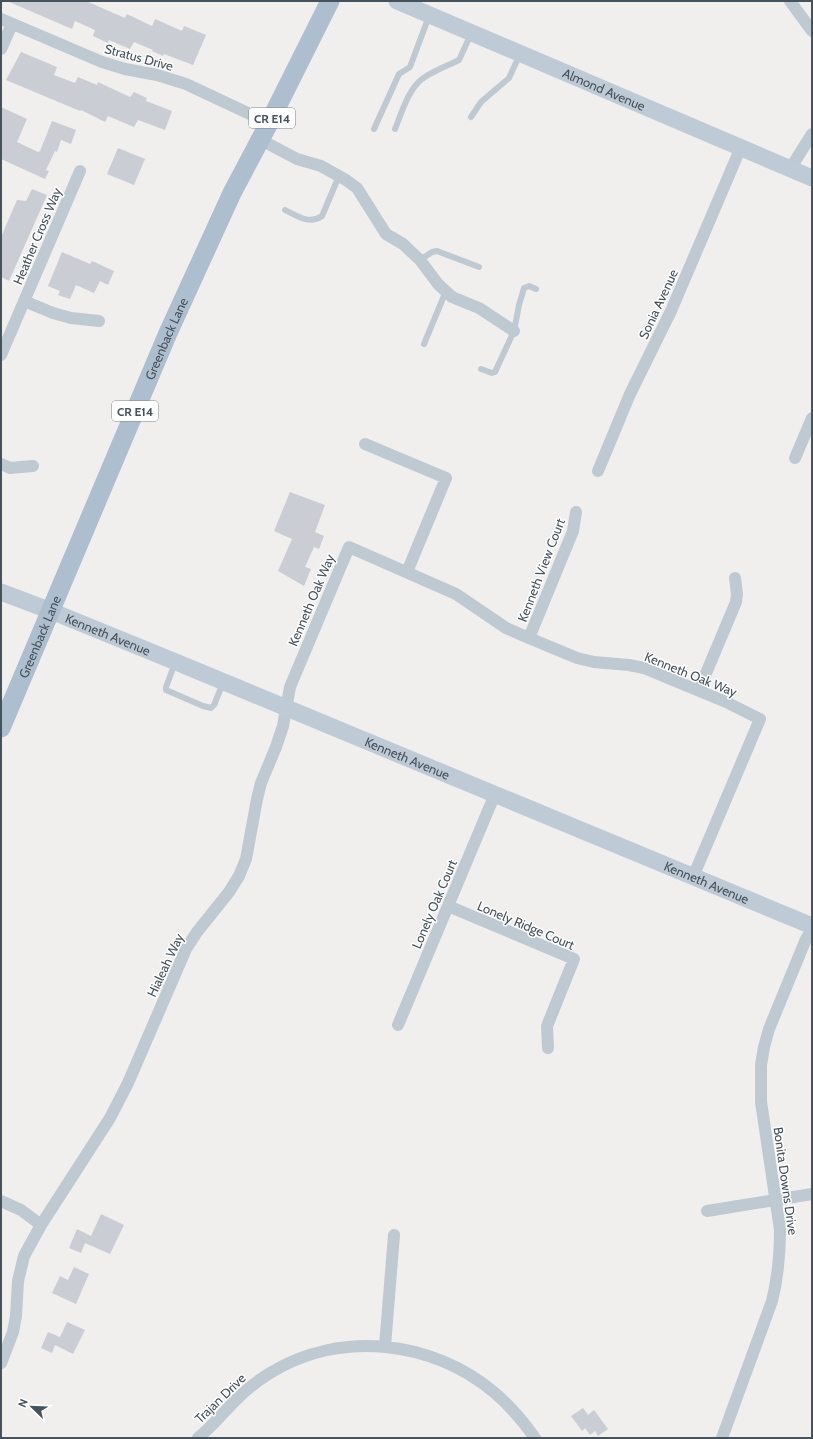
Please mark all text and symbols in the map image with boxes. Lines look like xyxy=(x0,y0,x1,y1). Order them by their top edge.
street label: Stratus Drive xyxy=(103,40,175,74)
street label: Almond Avenue xyxy=(560,65,648,114)
road number: CR E14 xyxy=(249,108,295,128)
street label: Heather Cross Way xyxy=(9,185,65,287)
street label: Sonia Avenue xyxy=(635,266,681,341)
street label: Greenback Lane xyxy=(141,295,191,382)
road number: CR E14 xyxy=(112,401,158,421)
street label: Kenneth View Court xyxy=(514,515,568,624)
street label: Kenneth Oak Way xyxy=(284,551,338,648)
street label: Greenback Lane xyxy=(15,593,64,680)
street label: Kenneth Avenue xyxy=(63,610,153,659)
street label: Kenneth Oak Way xyxy=(642,648,740,700)
street label: Kenneth Avenue xyxy=(363,733,453,783)
street label: Lonely Oak Court xyxy=(408,857,460,951)
street label: Kenneth Avenue xyxy=(662,858,752,907)
street label: Lonely Ridge Court xyxy=(475,897,578,953)
street label: Hialeah Way xyxy=(143,930,187,999)
street label: Bonita Downs Drive xyxy=(770,1126,802,1236)
street label: Trajan Drive xyxy=(191,1370,250,1427)
north arrow xyxy=(12,1387,52,1427)
text: N xyxy=(15,1397,31,1409)

